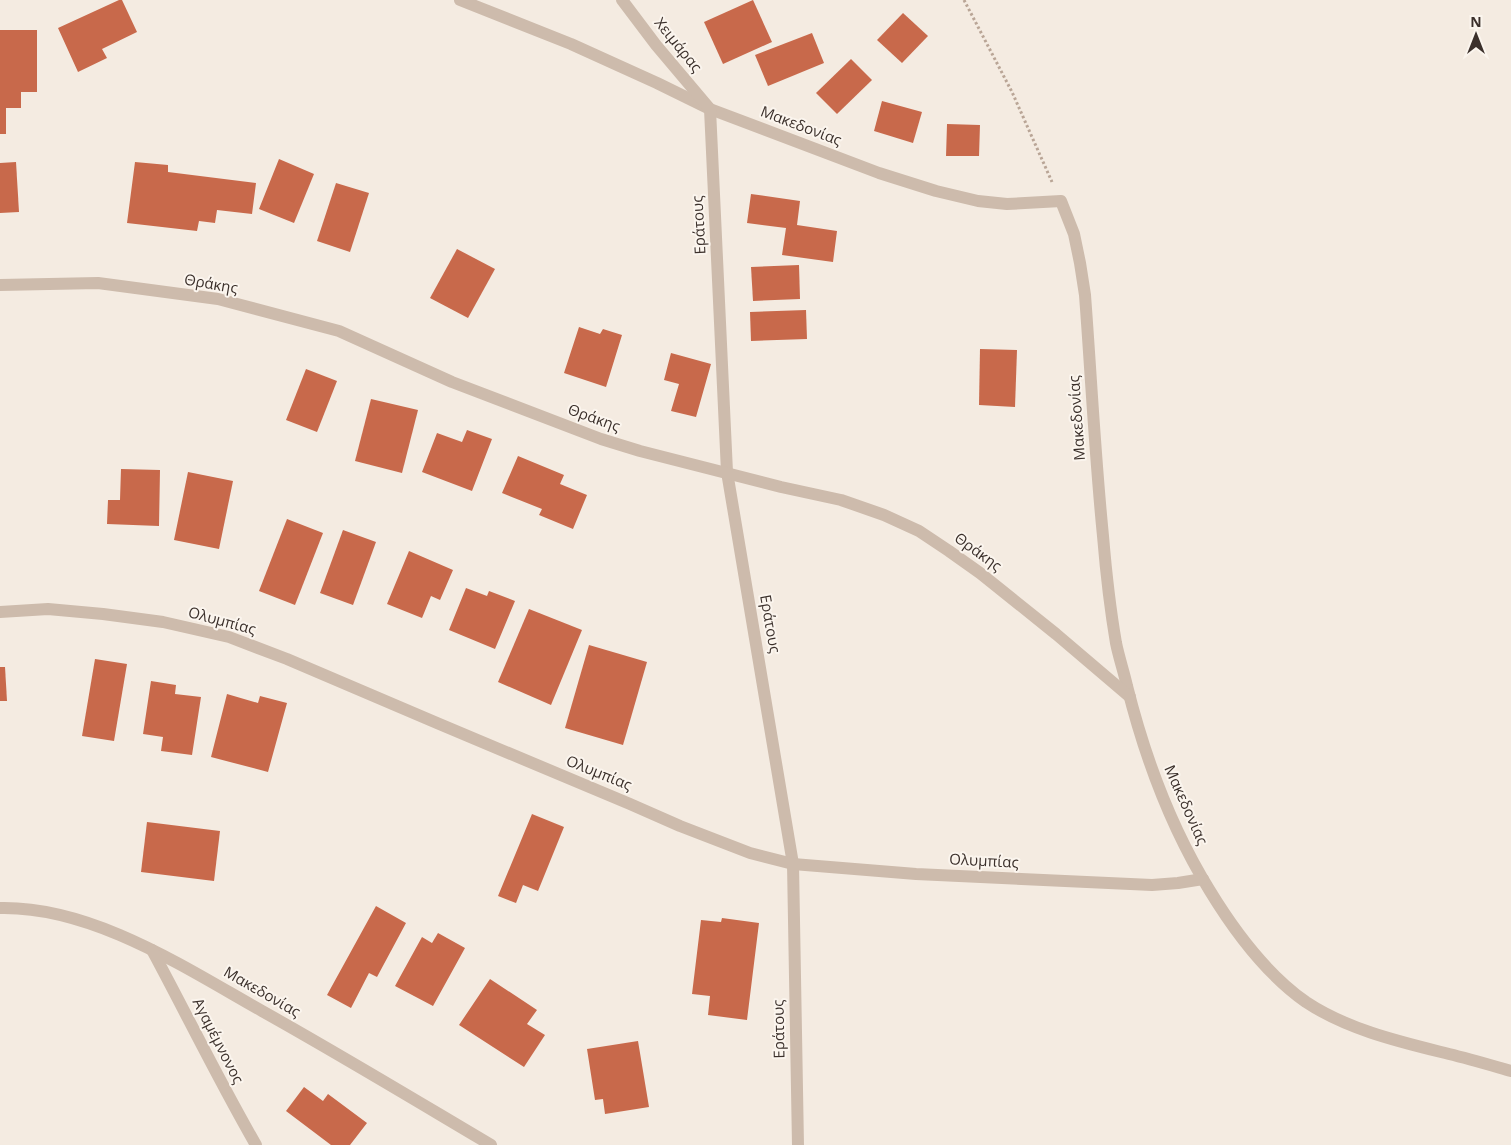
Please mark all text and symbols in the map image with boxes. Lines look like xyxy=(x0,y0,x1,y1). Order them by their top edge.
north arrow xyxy=(1451,10,1501,60)
text: N xyxy=(1470,12,1482,31)
street label: Χειμάρας xyxy=(651,13,707,76)
street label: Μακεδονίας xyxy=(758,100,845,150)
street label: Εράτους xyxy=(686,195,710,255)
street label: Θράκης xyxy=(183,268,240,298)
street label: Μακεδονίας xyxy=(1063,375,1089,461)
street label: Θράκης xyxy=(565,398,623,436)
street label: Θράκης xyxy=(951,527,1006,575)
street label: Εράτους xyxy=(756,593,786,655)
street label: Ολυμπίας xyxy=(186,601,258,639)
street label: Ολυμπίας xyxy=(563,750,635,794)
street label: Μακεδονίας xyxy=(1160,762,1213,848)
street label: Ολυμπίας xyxy=(949,848,1019,872)
street label: Μακεδονίας xyxy=(221,961,304,1021)
street label: Αγαμέμνονος xyxy=(189,994,249,1087)
street label: Εράτους xyxy=(767,999,789,1059)

